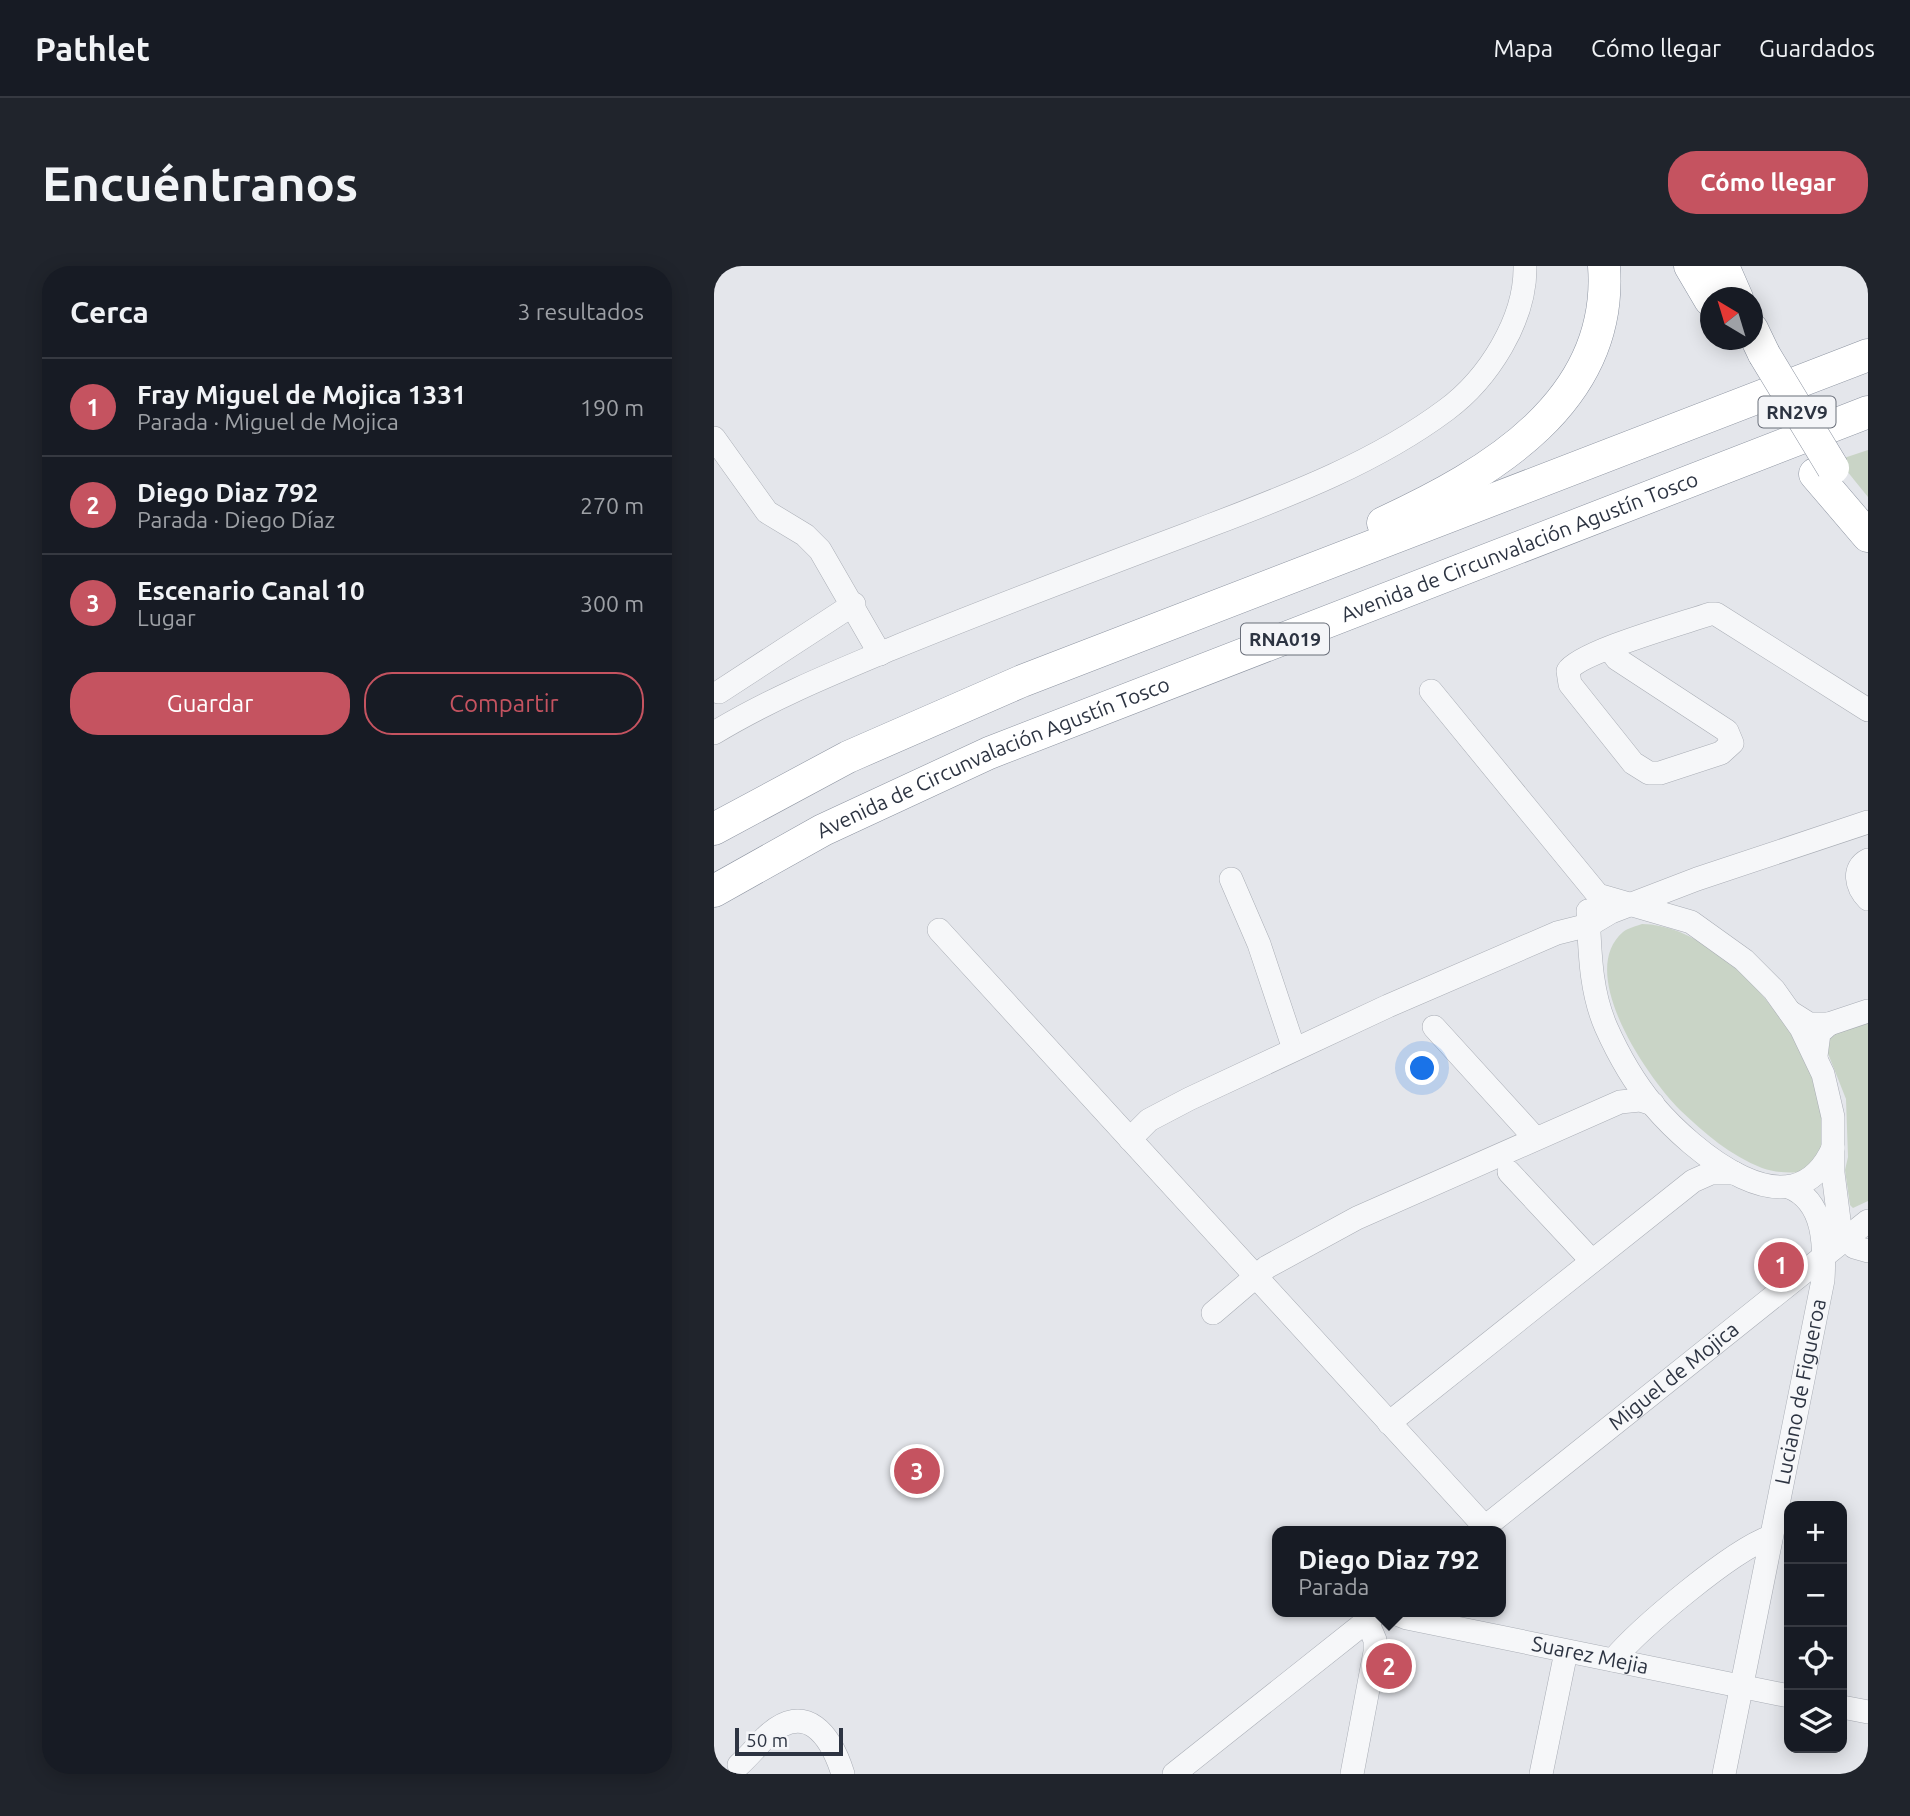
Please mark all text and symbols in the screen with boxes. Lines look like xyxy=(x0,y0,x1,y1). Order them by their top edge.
text: Pathlet xyxy=(35,30,150,67)
text: Mapa xyxy=(1493,35,1553,62)
text: Cómo llegar xyxy=(1591,35,1721,62)
text: Guardados xyxy=(1759,35,1875,62)
button: Cómo llegar xyxy=(1668,151,1868,214)
text: Encuéntranos xyxy=(42,155,358,210)
north arrow xyxy=(1700,287,1763,350)
text: Cerca xyxy=(70,295,149,329)
text: 3 resultados xyxy=(518,299,644,324)
text: Fray Miguel de Mojica 1331 xyxy=(137,380,467,409)
text: 1 xyxy=(87,395,99,420)
text: 190 m xyxy=(580,395,644,420)
road number: RN2V9 xyxy=(1758,396,1836,428)
text: Parada · Miguel de Mojica xyxy=(137,409,399,434)
street label: Avenida de Circunvalación Agustín Tosco xyxy=(1337,466,1701,626)
text: Diego Diaz 792 xyxy=(137,478,318,507)
text: 2 xyxy=(87,493,99,518)
text: 270 m xyxy=(580,493,644,518)
text: Parada · Diego Díaz xyxy=(137,507,335,532)
text: Escenario Canal 10 xyxy=(137,576,365,605)
text: 3 xyxy=(87,591,99,616)
text: 300 m xyxy=(580,591,644,616)
text: Lugar xyxy=(137,605,196,630)
road number: RNA019 xyxy=(1241,624,1329,654)
street label: Avenida de Circunvalación Agustín Tosco xyxy=(813,671,1173,842)
button: Guardar xyxy=(70,672,350,735)
button: Compartir xyxy=(364,672,644,735)
your location xyxy=(1405,1051,1439,1085)
pin: 1 xyxy=(1758,1239,1804,1291)
street label: Luciano de Figueroa xyxy=(1769,1296,1830,1486)
street label: Miguel de Mojica xyxy=(1603,1316,1743,1435)
pin: 3 xyxy=(894,1445,940,1497)
map controls xyxy=(1784,1501,1847,1753)
button: + xyxy=(1784,1501,1847,1564)
popup xyxy=(1272,1526,1506,1617)
text: Diego Diaz 792 xyxy=(1298,1545,1480,1574)
button: − xyxy=(1784,1564,1847,1627)
text: Parada xyxy=(1298,1574,1369,1599)
button: locate xyxy=(1784,1627,1847,1690)
street label: Suarez Mejia xyxy=(1530,1631,1651,1678)
pin: 2 xyxy=(1366,1640,1412,1692)
button: layers xyxy=(1784,1690,1847,1753)
scale bar xyxy=(735,1725,844,1757)
text: 50 m xyxy=(746,1729,788,1751)

